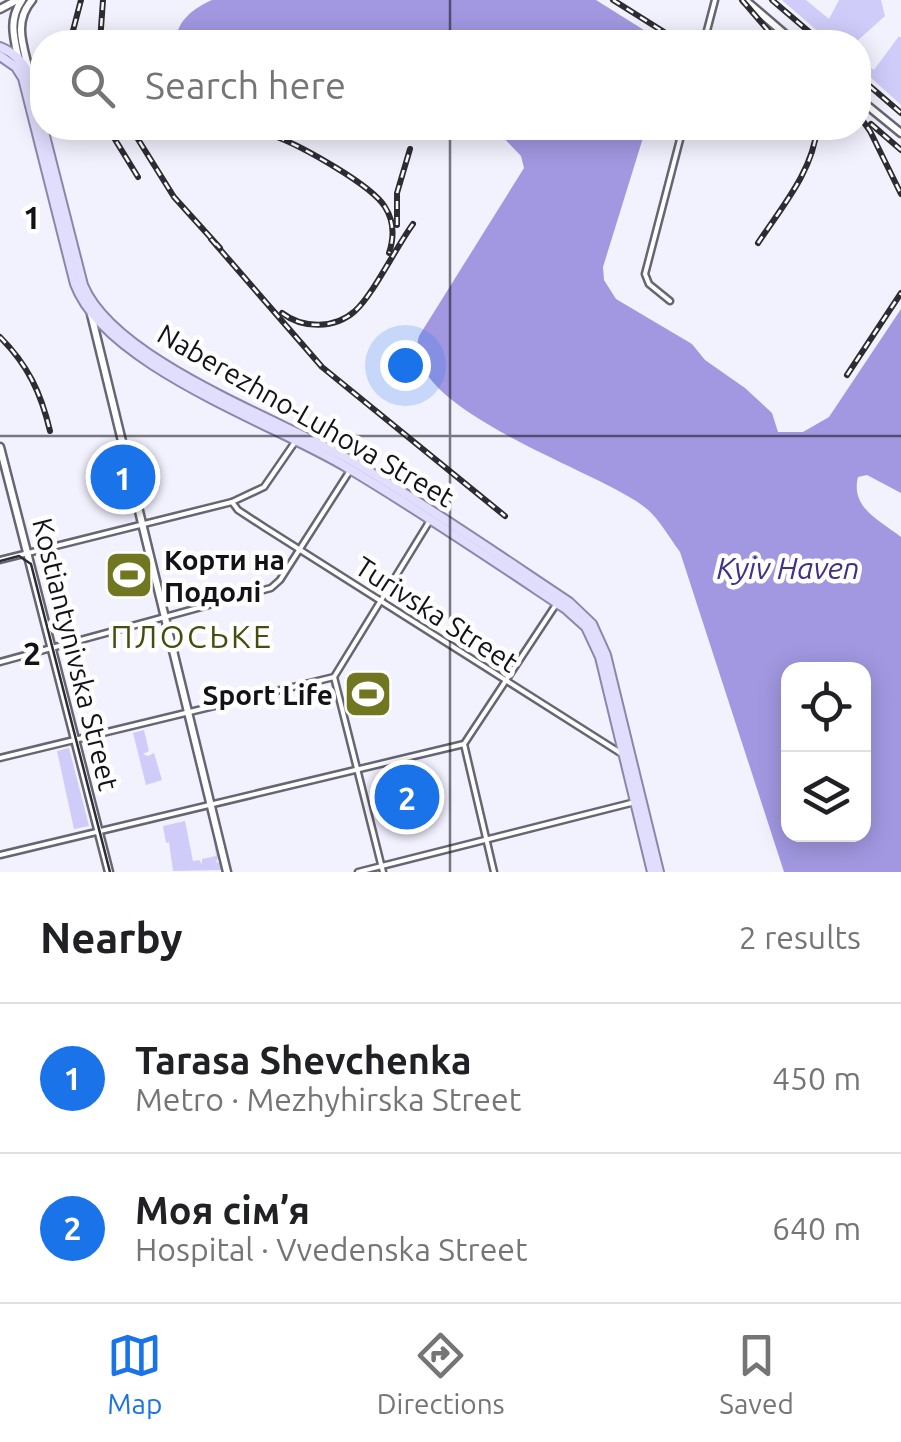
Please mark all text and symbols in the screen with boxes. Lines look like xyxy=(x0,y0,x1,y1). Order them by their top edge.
search box xyxy=(30,30,871,140)
icon: search xyxy=(65,58,120,113)
text: Search here xyxy=(145,64,346,106)
text: 1 xyxy=(23,199,41,235)
street label: Naberezhno-Luhova Street xyxy=(152,317,460,513)
your location xyxy=(380,340,431,391)
pin: 1 xyxy=(90,440,156,514)
street label: Kostiantynivska Street xyxy=(27,515,125,793)
place label: Корти на Подолі xyxy=(164,544,285,607)
sports icon: Корти на Подолі xyxy=(103,549,155,601)
street label: Turivska Street xyxy=(350,550,524,678)
water label: Kyiv Haven xyxy=(716,551,860,585)
district label: ПЛОСЬКЕ xyxy=(111,618,273,654)
text: 2 xyxy=(23,635,41,671)
map controls xyxy=(781,662,871,842)
button: locate xyxy=(781,662,871,752)
sports icon: Sport Life xyxy=(342,668,394,720)
place label: Sport Life xyxy=(203,679,333,710)
button: layers xyxy=(781,752,871,842)
pin: 2 xyxy=(374,760,440,834)
text: Nearby xyxy=(40,914,183,961)
text: 2 results xyxy=(739,919,861,955)
text: Tarasa Shevchenka xyxy=(135,1039,472,1081)
text: 1 xyxy=(63,1060,82,1096)
text: 450 m xyxy=(772,1060,861,1096)
text: Metro · Mezhyhirska Street xyxy=(135,1081,521,1117)
text: Моя сім’я xyxy=(135,1189,310,1231)
text: 2 xyxy=(63,1210,82,1246)
text: 640 m xyxy=(772,1210,861,1246)
text: Hospital · Vvedenska Street xyxy=(135,1231,528,1267)
tab: Map xyxy=(107,1328,162,1419)
tab: Directions xyxy=(377,1328,505,1419)
tab: Saved xyxy=(719,1328,794,1419)

